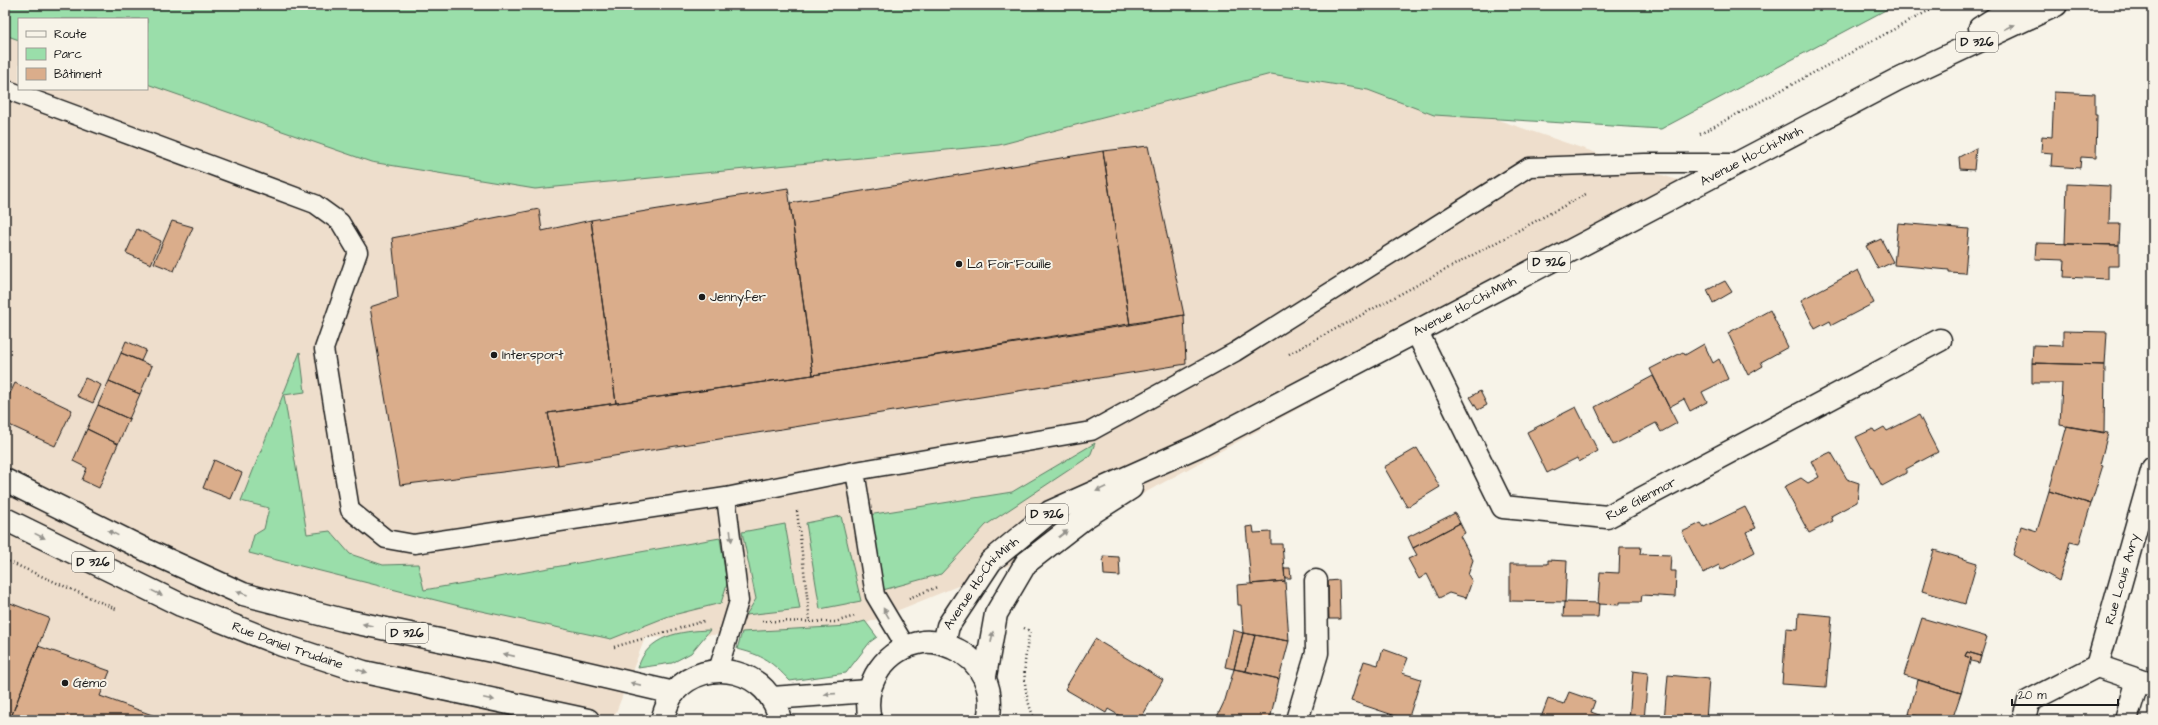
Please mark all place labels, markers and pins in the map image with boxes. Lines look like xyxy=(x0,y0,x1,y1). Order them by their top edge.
place label: La Foir'Fouille xyxy=(967,255,1051,273)
marker: La Foir'Fouille xyxy=(954,259,964,269)
place label: Jennyfer xyxy=(710,288,766,307)
marker: Jennyfer xyxy=(697,292,707,302)
place label: Intersport xyxy=(502,346,564,364)
marker: Intersport xyxy=(489,350,499,360)
place label: Gémo xyxy=(73,674,107,692)
marker: Gémo xyxy=(60,678,70,688)

